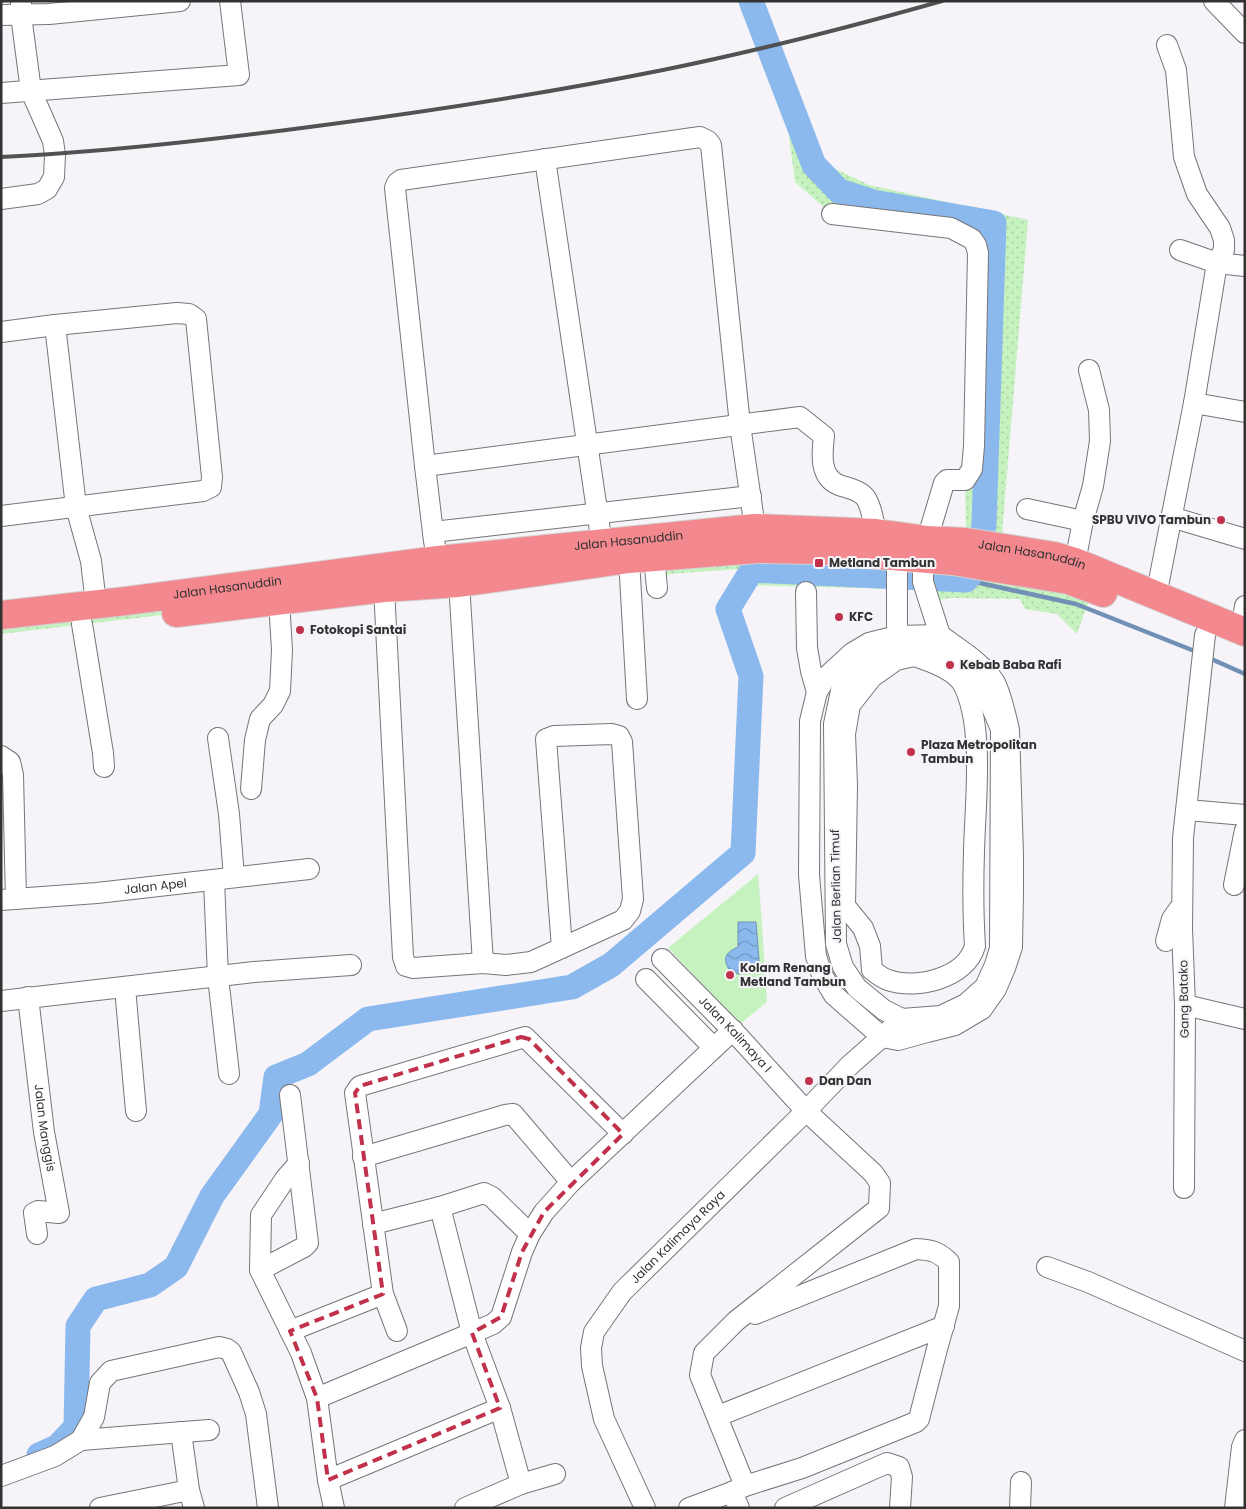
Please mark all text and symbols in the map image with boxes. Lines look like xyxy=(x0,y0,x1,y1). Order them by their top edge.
place label: SPBU VIVO Tambun xyxy=(1092,511,1211,528)
marker: SPBU VIVO Tambun xyxy=(1215,514,1227,526)
street label: Jalan Hasanuddin xyxy=(573,526,684,554)
street label: Jalan Hasanuddin xyxy=(977,535,1089,574)
place label: Metland Tambun xyxy=(829,554,935,571)
marker: Metland Tambun xyxy=(813,557,825,569)
street label: Jalan Hasanuddin xyxy=(172,572,283,603)
place label: KFC xyxy=(849,608,873,625)
marker: KFC xyxy=(833,611,845,623)
place label: Fotokopi Santai xyxy=(310,621,406,638)
marker: Fotokopi Santai xyxy=(294,624,306,636)
place label: Kebab Baba Rafi xyxy=(960,656,1061,673)
marker: Kebab Baba Rafi xyxy=(944,659,956,671)
place label: Plaza Metropolitan Tambun xyxy=(921,736,1037,767)
marker: Plaza Metropolitan Tambun xyxy=(905,746,917,758)
street label: Jalan Berlian Timuf xyxy=(826,829,845,943)
street label: Jalan Apel xyxy=(123,874,188,898)
place label: Kolam Renang Metland Tambun xyxy=(740,959,846,990)
street label: Gang Batako xyxy=(1174,959,1193,1038)
marker: Kolam Renang Metland Tambun xyxy=(724,969,736,981)
street label: Jalan Kalimaya I xyxy=(695,992,776,1076)
place label: Dan Dan xyxy=(819,1072,871,1089)
marker: Dan Dan xyxy=(803,1075,815,1087)
street label: Jalan Manggis xyxy=(30,1083,60,1173)
street label: Jalan Kalimaya Raya xyxy=(627,1186,729,1287)

